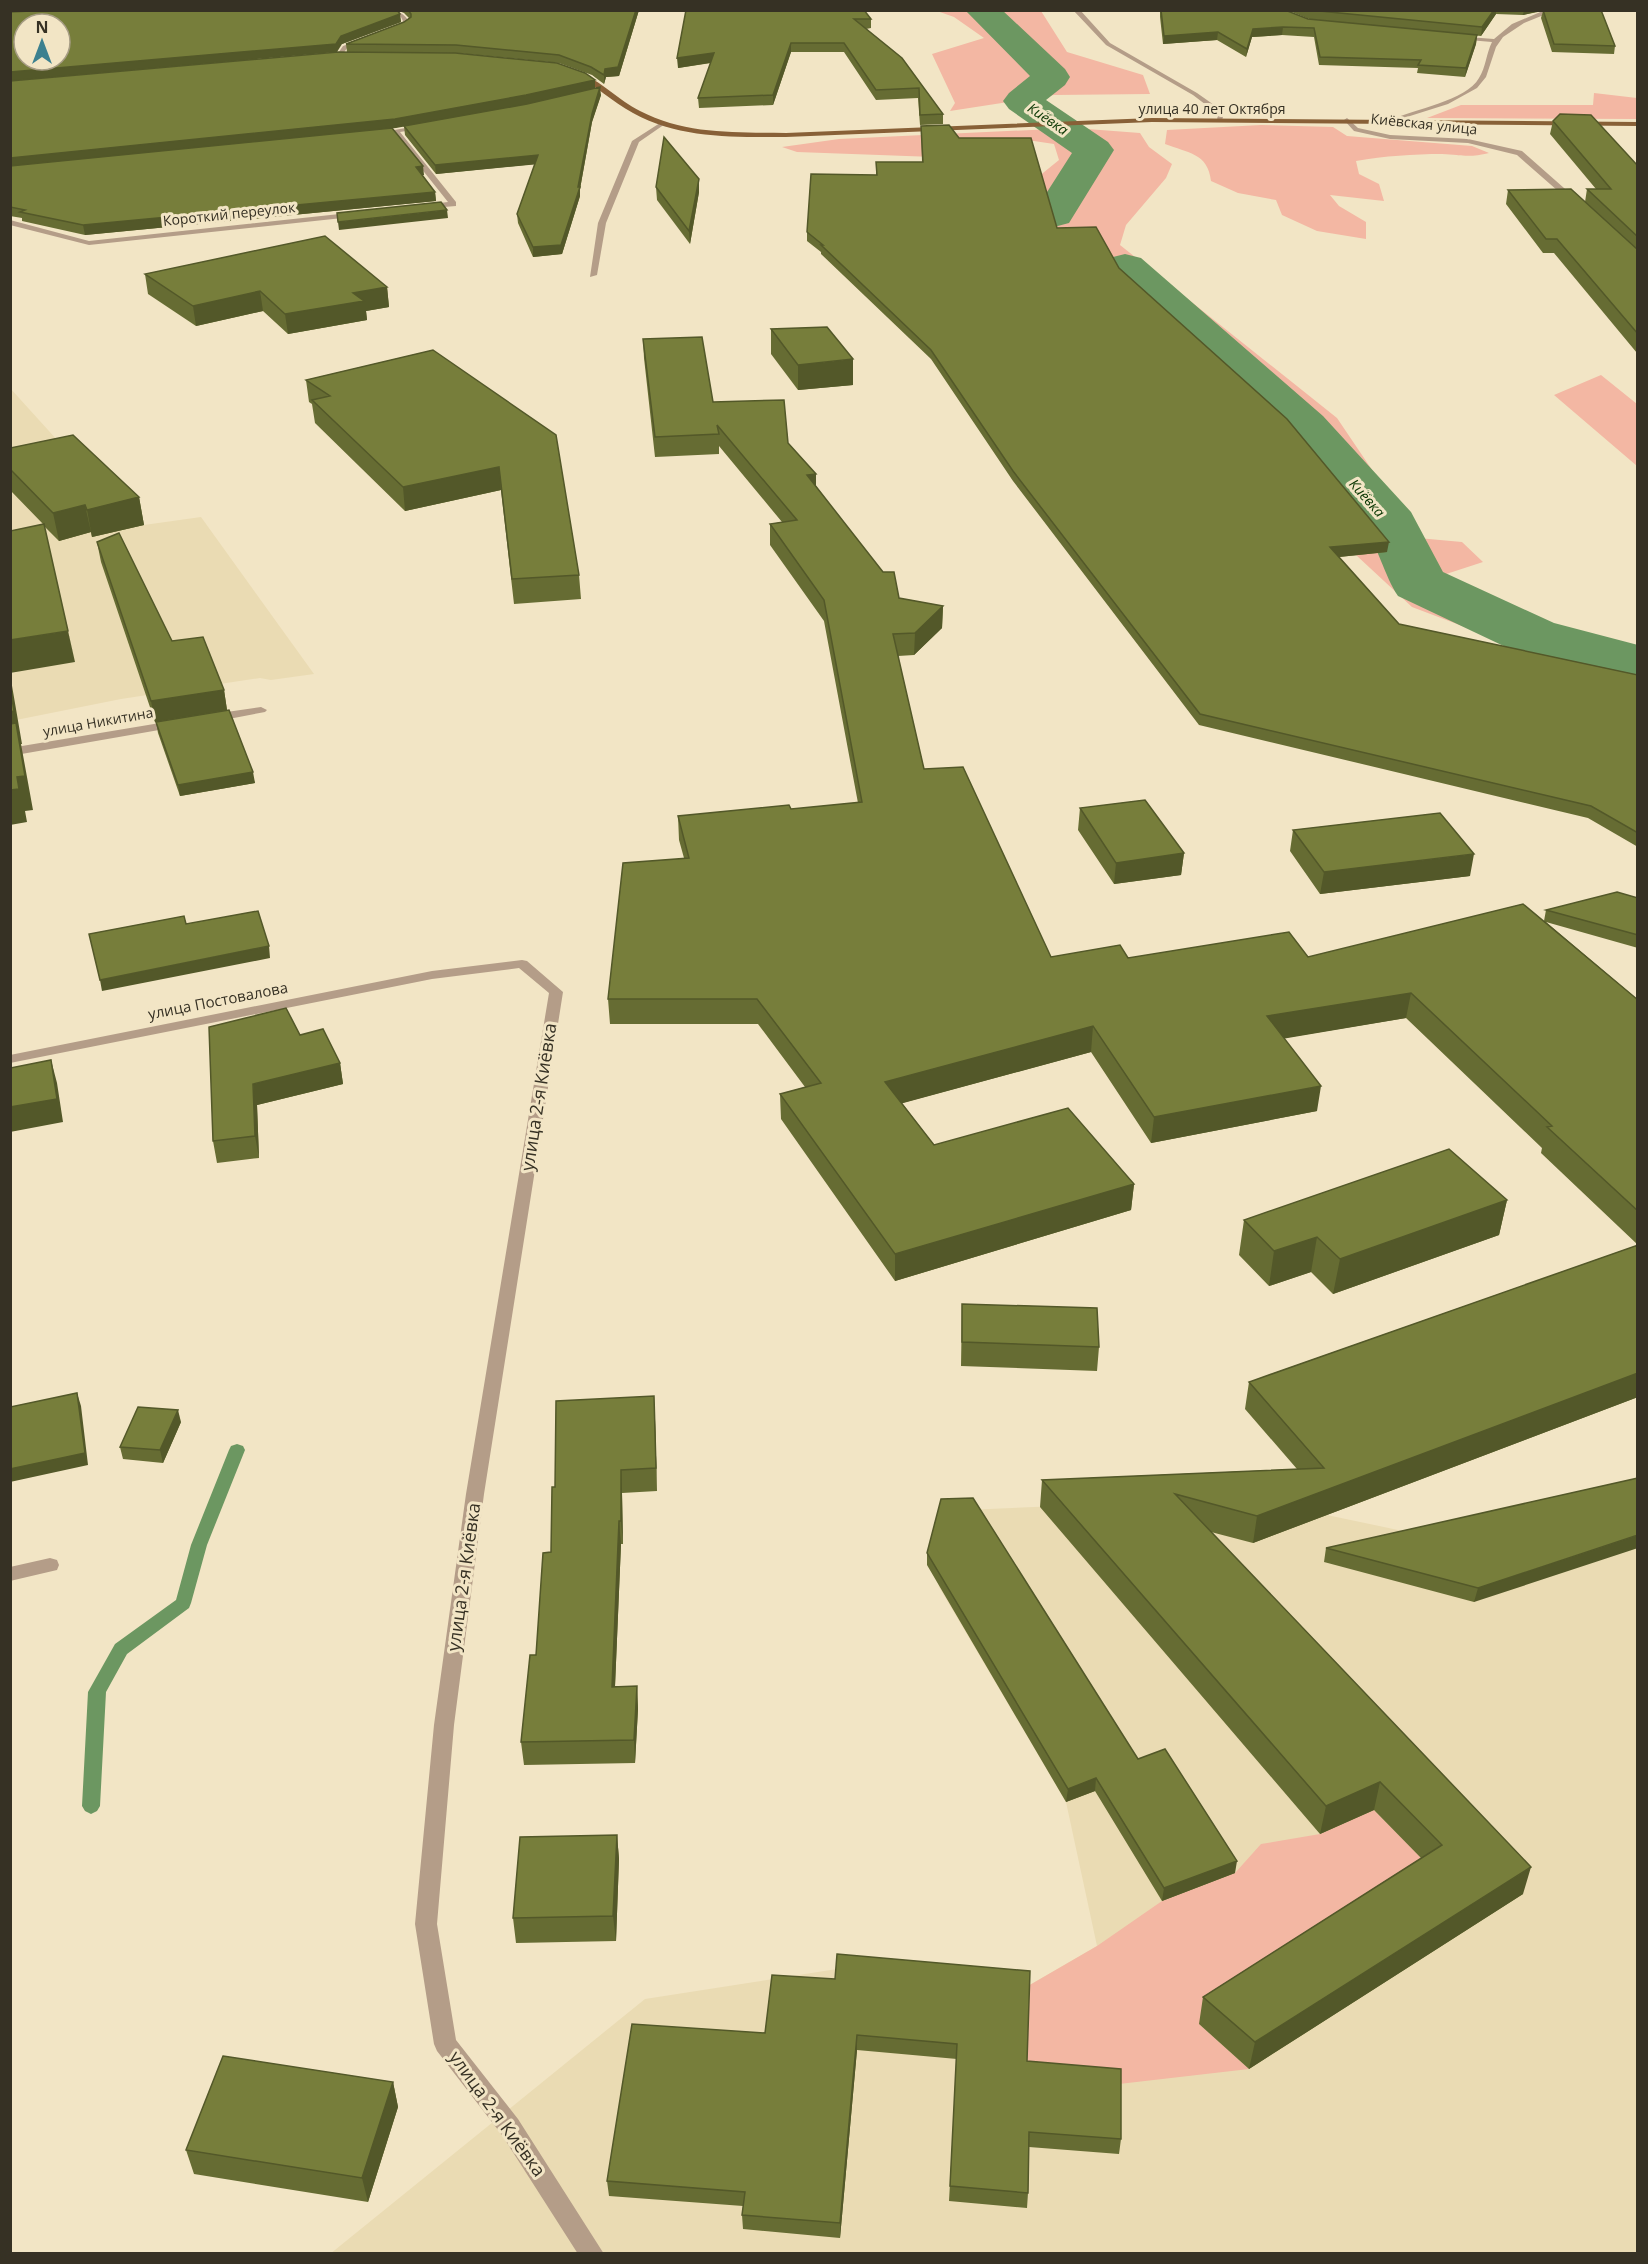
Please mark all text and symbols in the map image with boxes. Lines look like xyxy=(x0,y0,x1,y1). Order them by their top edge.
north arrow xyxy=(12,12,72,72)
text: N xyxy=(35,16,49,38)
water label: Киёвка xyxy=(1024,98,1072,139)
street label: улица 40 лет Октября xyxy=(1139,99,1285,118)
street label: Киёвская улица xyxy=(1370,108,1478,139)
street label: Короткий переулок xyxy=(162,197,297,230)
water label: Киёвка xyxy=(1345,475,1390,521)
street label: улица Никитина xyxy=(41,702,155,741)
street label: улица Постовалова xyxy=(146,977,289,1023)
street label: улица 2-я Киёвка xyxy=(514,1021,562,1173)
street label: улица 2-я Киёвка xyxy=(441,1501,485,1653)
street label: улица 2-я Киёвка xyxy=(444,2046,551,2181)

